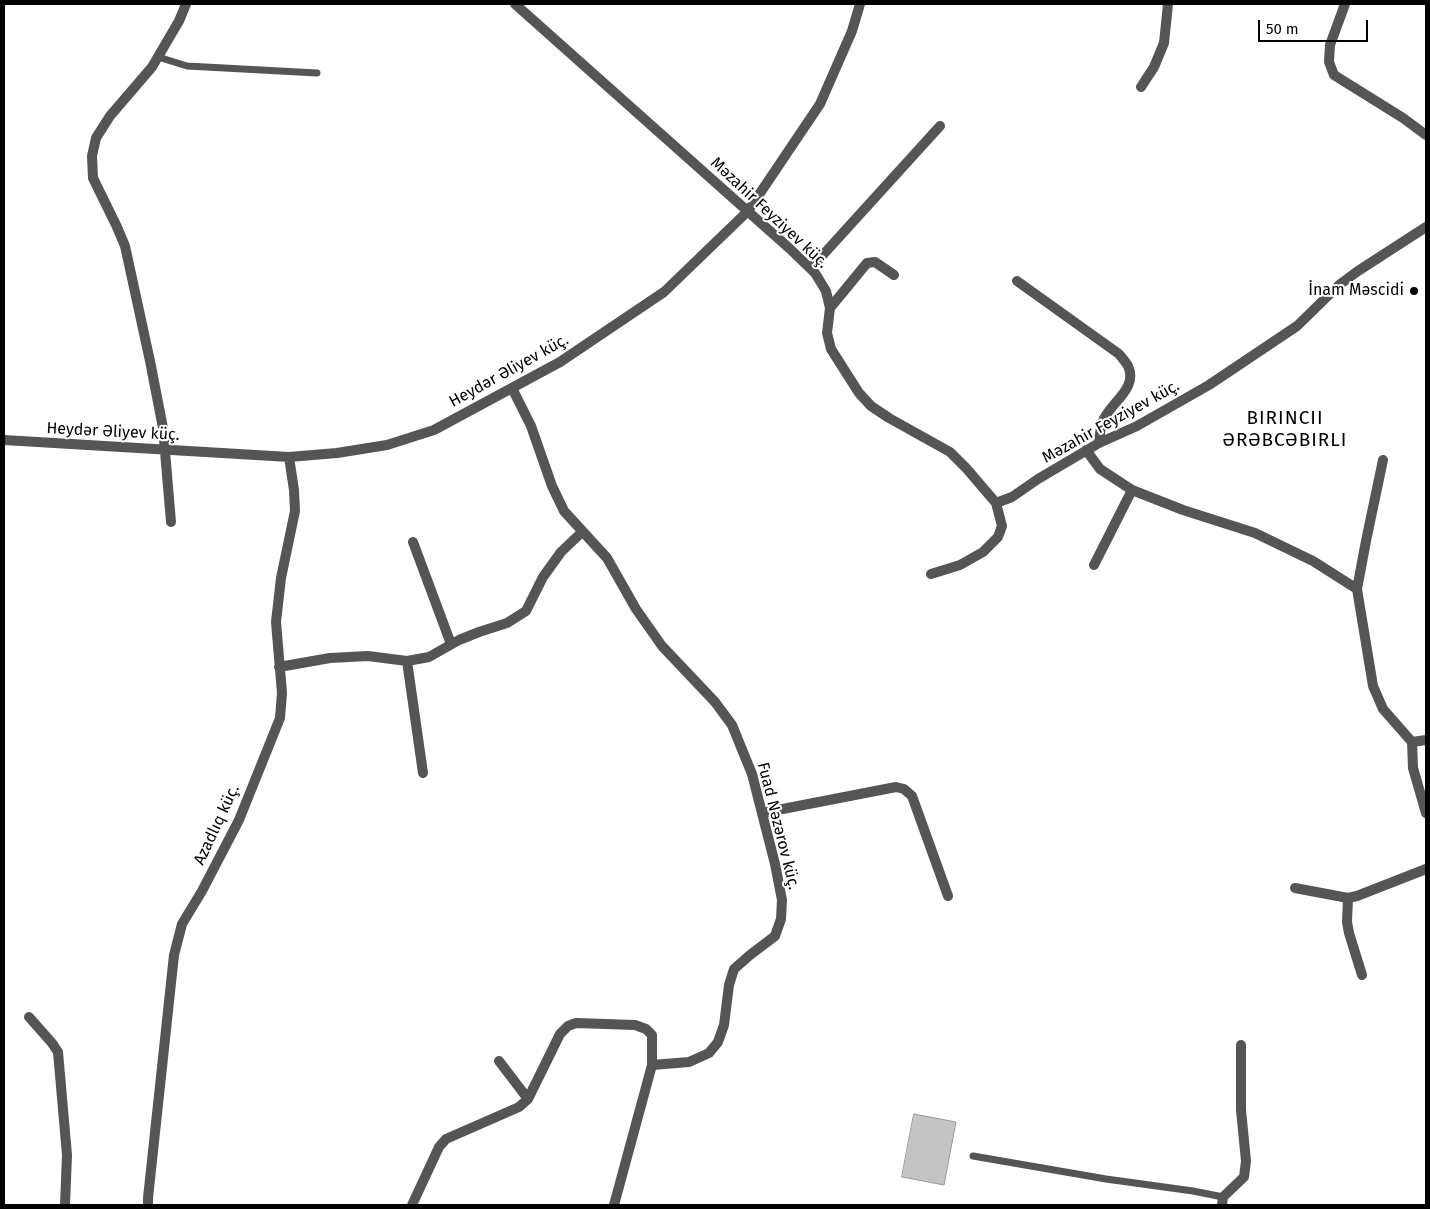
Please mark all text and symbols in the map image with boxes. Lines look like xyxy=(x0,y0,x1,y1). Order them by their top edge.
scale bar xyxy=(1260,10,1370,42)
text: 50 m xyxy=(1266,20,1299,38)
street label: Məzahir Feyziyev küç. xyxy=(706,153,832,273)
place label: İnam Məscidi xyxy=(1308,281,1404,301)
marker: İnam Məscidi xyxy=(1408,285,1420,297)
street label: Heydər Əliyev küç. xyxy=(446,330,572,412)
street label: Məzahir Feyziyev küç. xyxy=(1039,376,1183,468)
district label: BIRINCII ƏRƏBCƏBIRLI xyxy=(1221,408,1349,452)
street label: Heydər Əliyev küç. xyxy=(46,419,180,445)
street label: Fuad Nəzərov küç. xyxy=(753,760,803,892)
street label: Azadlıq küç. xyxy=(190,782,244,868)

